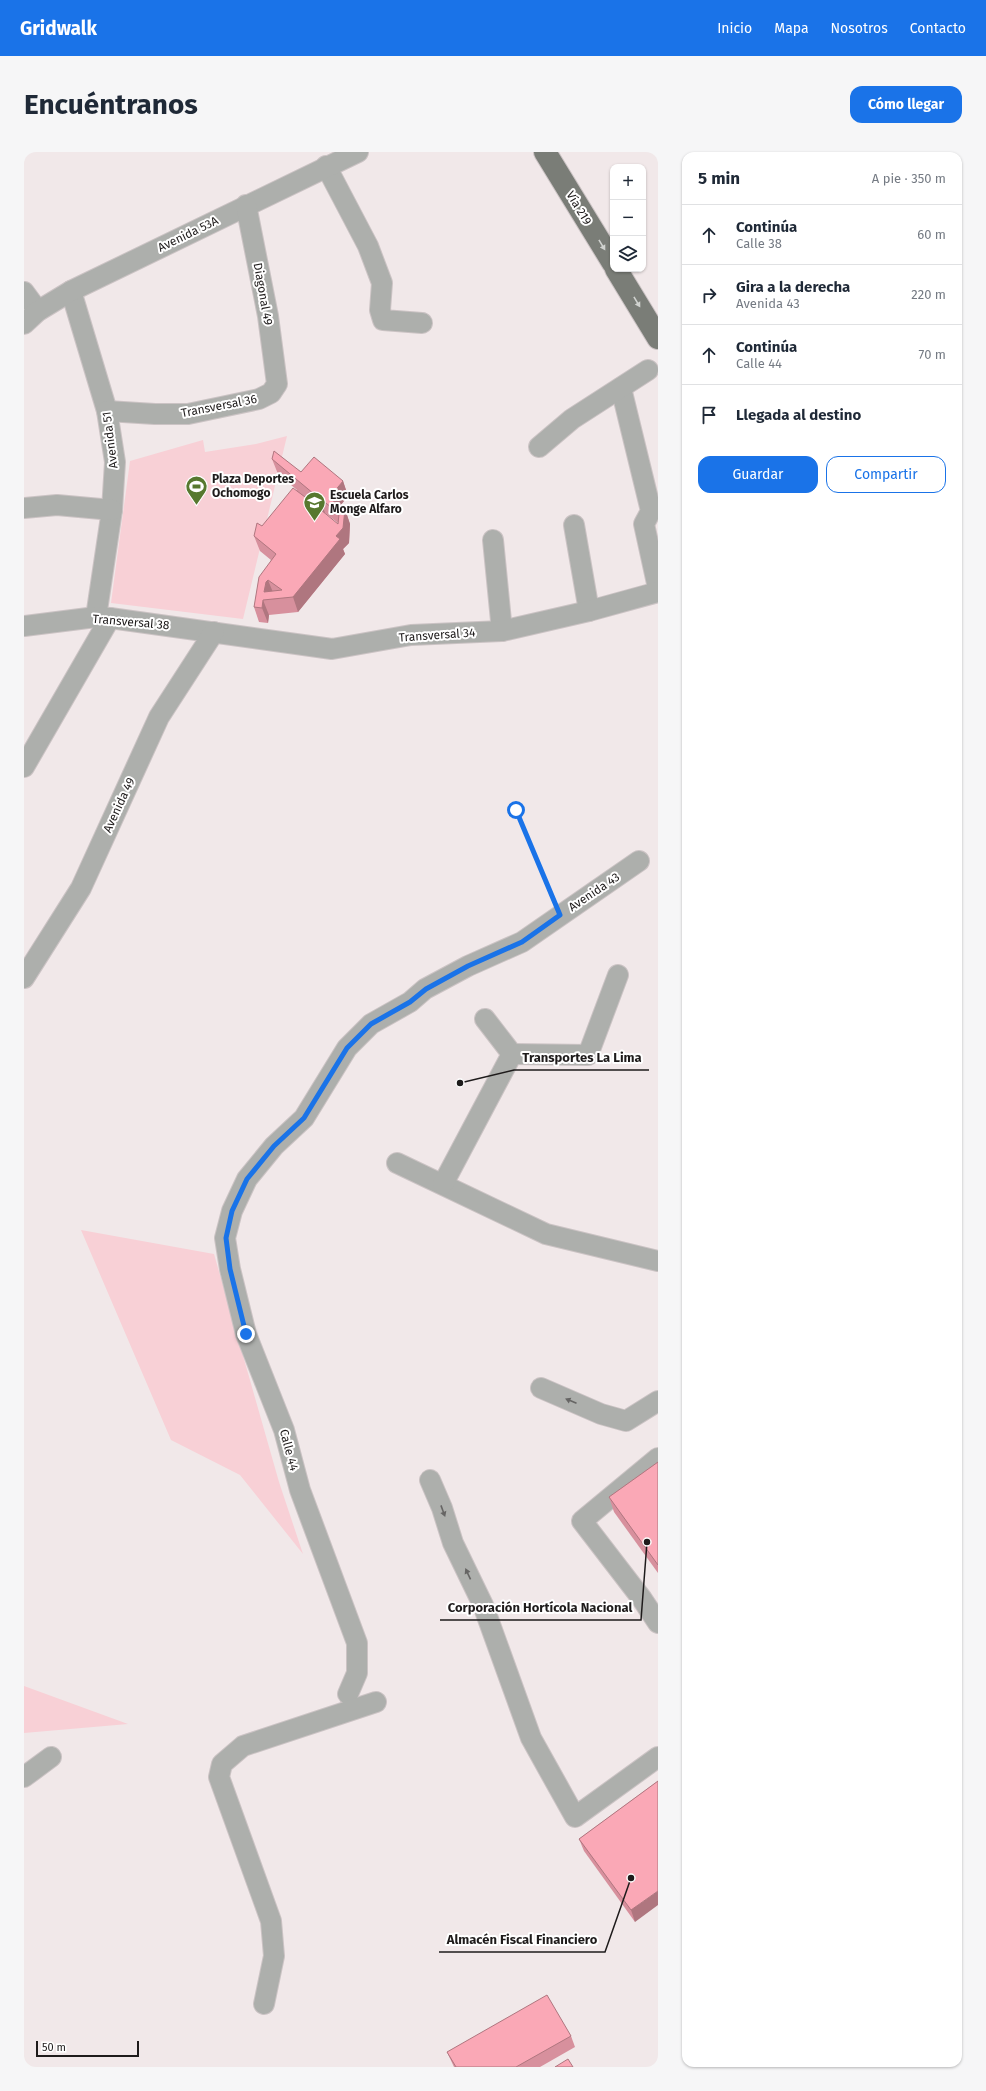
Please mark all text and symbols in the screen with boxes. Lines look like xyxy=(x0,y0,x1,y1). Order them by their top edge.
text: Gridwalk xyxy=(20,17,97,40)
text: Inicio xyxy=(717,20,752,37)
text: Mapa xyxy=(774,20,809,37)
text: Nosotros xyxy=(831,20,888,37)
text: Contacto xyxy=(910,20,966,37)
button: Cómo llegar xyxy=(850,86,962,123)
text: Encuéntranos xyxy=(24,88,198,121)
map controls xyxy=(610,164,646,272)
button: + xyxy=(610,164,646,200)
text: 5 min xyxy=(698,168,740,189)
text: A pie · 350 m xyxy=(872,171,946,186)
street label: Vía 219 xyxy=(563,189,595,227)
button: − xyxy=(610,200,646,236)
street label: Avenida 53A xyxy=(156,213,221,255)
text: Continúa xyxy=(736,218,797,236)
icon: ahead xyxy=(698,224,720,246)
text: 60 m xyxy=(917,227,946,242)
button: layers xyxy=(610,236,646,272)
text: Calle 38 xyxy=(736,236,782,251)
one-way arrow xyxy=(598,240,606,250)
street label: Diagonal 49 xyxy=(251,262,275,326)
text: Gira a la derecha xyxy=(736,278,850,296)
icon: right xyxy=(698,284,720,306)
text: 220 m xyxy=(911,287,946,302)
one-way arrow xyxy=(633,296,640,308)
text: Avenida 43 xyxy=(736,296,800,311)
text: Continúa xyxy=(736,338,797,356)
icon: ahead xyxy=(698,344,720,366)
text: 70 m xyxy=(919,347,946,362)
text: Calle 44 xyxy=(736,356,782,371)
street label: Transversal 36 xyxy=(180,392,258,420)
icon: arrive xyxy=(698,404,720,426)
text: Llegada al destino xyxy=(736,406,861,424)
street label: Avenida 51 xyxy=(100,411,120,469)
button: Guardar xyxy=(698,456,818,493)
button: Compartir xyxy=(826,456,946,493)
place label: Plaza Deportes Ochomogo xyxy=(212,472,294,500)
sports icon: Plaza Deportes Ochomogo xyxy=(184,473,210,506)
place label: Escuela Carlos Monge Alfaro xyxy=(330,488,409,516)
school or university icon: Escuela Carlos Monge Alfaro xyxy=(301,489,327,522)
street label: Transversal 38 xyxy=(92,612,170,632)
street label: Transversal 34 xyxy=(398,625,476,645)
street label: Avenida 49 xyxy=(100,775,138,835)
route start xyxy=(507,801,525,819)
street label: Avenida 43 xyxy=(566,870,622,914)
callout: Transportes La Lima xyxy=(514,1045,649,1070)
text: Transportes La Lima xyxy=(522,1050,642,1065)
route end xyxy=(237,1325,255,1343)
one-way arrow xyxy=(565,1398,577,1404)
street label: Calle 44 xyxy=(277,1428,301,1473)
one-way arrow xyxy=(440,1505,446,1517)
one-way arrow xyxy=(465,1568,471,1579)
callout: Corporación Hortícola Nacional xyxy=(440,1595,641,1620)
text: Corporación Hortícola Nacional xyxy=(448,1600,632,1615)
callout: Almacén Fiscal Financiero xyxy=(439,1927,605,1952)
text: Almacén Fiscal Financiero xyxy=(446,1932,598,1947)
scale bar xyxy=(36,2039,139,2058)
text: 50 m xyxy=(42,2041,66,2054)

